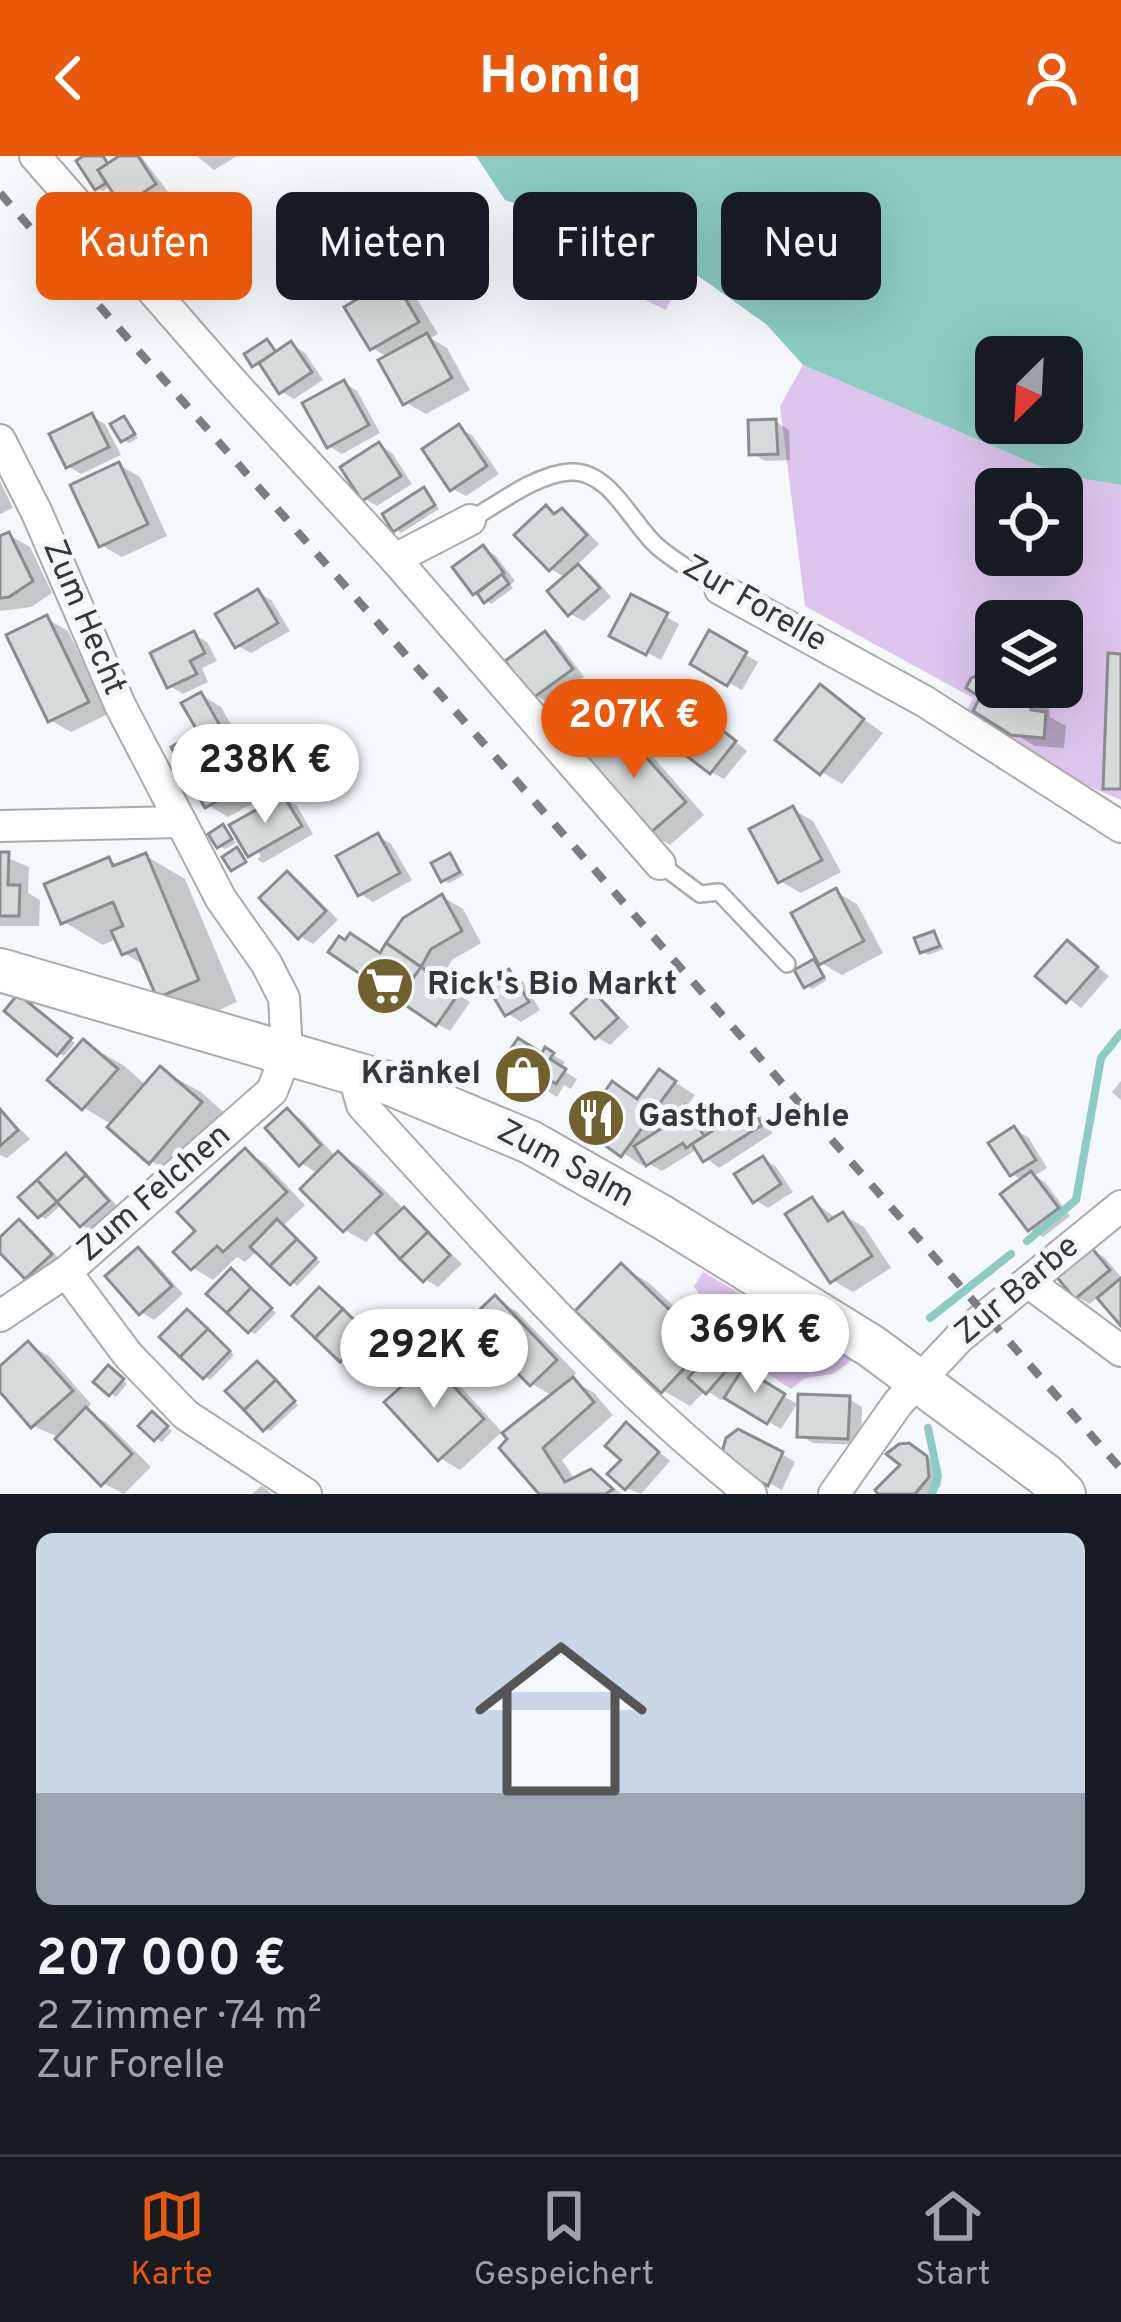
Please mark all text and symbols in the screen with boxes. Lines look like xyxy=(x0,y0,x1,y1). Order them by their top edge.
text: Homiq xyxy=(479,44,642,113)
icon: back xyxy=(36,45,102,111)
icon: person xyxy=(1019,45,1085,111)
chip: Kaufen xyxy=(36,192,252,300)
chip: Mieten xyxy=(276,192,489,300)
chip: Filter xyxy=(513,192,697,300)
chip: Neu xyxy=(721,192,881,300)
north arrow xyxy=(975,336,1083,444)
map controls xyxy=(975,336,1083,708)
button: locate xyxy=(975,468,1083,576)
street label: Zum Hecht xyxy=(32,534,134,702)
street label: Zur Forelle xyxy=(674,547,834,663)
button: layers xyxy=(975,600,1083,708)
pin: 207K € xyxy=(536,679,732,781)
text: 207K € xyxy=(568,693,700,742)
pin: 238K € xyxy=(167,724,363,826)
text: 238K € xyxy=(198,738,332,787)
supermarket icon: Rick's Bio Markt xyxy=(354,955,416,1017)
place label: Rick's Bio Markt xyxy=(427,965,677,1007)
shop icon: Kränkel xyxy=(492,1044,554,1106)
place label: Kränkel xyxy=(361,1054,481,1096)
restaurant icon: Gasthof Jehle xyxy=(565,1087,627,1149)
place label: Gasthof Jehle xyxy=(638,1097,850,1139)
street label: Zum Salm xyxy=(489,1111,641,1219)
street label: Zum Felchen xyxy=(69,1116,241,1272)
street label: Zur Barbe xyxy=(947,1227,1089,1355)
pin: 369K € xyxy=(657,1294,853,1396)
text: 369K € xyxy=(688,1308,822,1357)
pin: 292K € xyxy=(336,1309,532,1411)
text: 292K € xyxy=(367,1323,501,1372)
icon: home xyxy=(453,1611,669,1827)
text: 207 000 € xyxy=(36,1929,286,1994)
text: 2 Zimmer · 74 m² xyxy=(36,1994,322,2043)
text: Zur Forelle xyxy=(36,2043,225,2092)
tab: Karte xyxy=(131,2183,213,2297)
tab: Gespeichert xyxy=(474,2183,654,2297)
tab: Start xyxy=(915,2183,990,2297)

